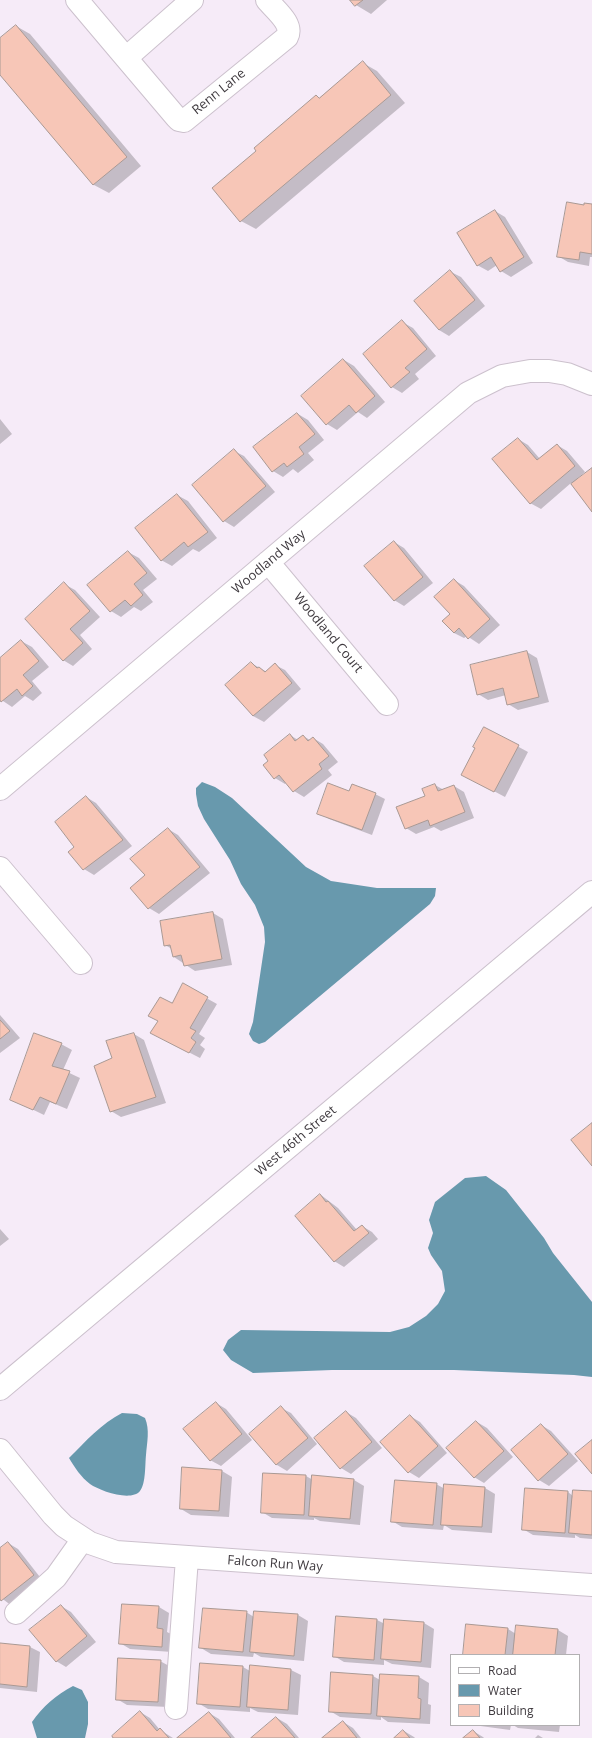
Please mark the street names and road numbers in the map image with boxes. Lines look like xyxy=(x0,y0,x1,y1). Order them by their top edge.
street label: Renn Lane xyxy=(189,66,249,118)
street label: Woodland Way xyxy=(229,527,309,597)
street label: Woodland Court xyxy=(290,590,366,676)
street label: West 46th Street xyxy=(252,1103,340,1179)
street label: Falcon Run Way xyxy=(227,1553,323,1575)

